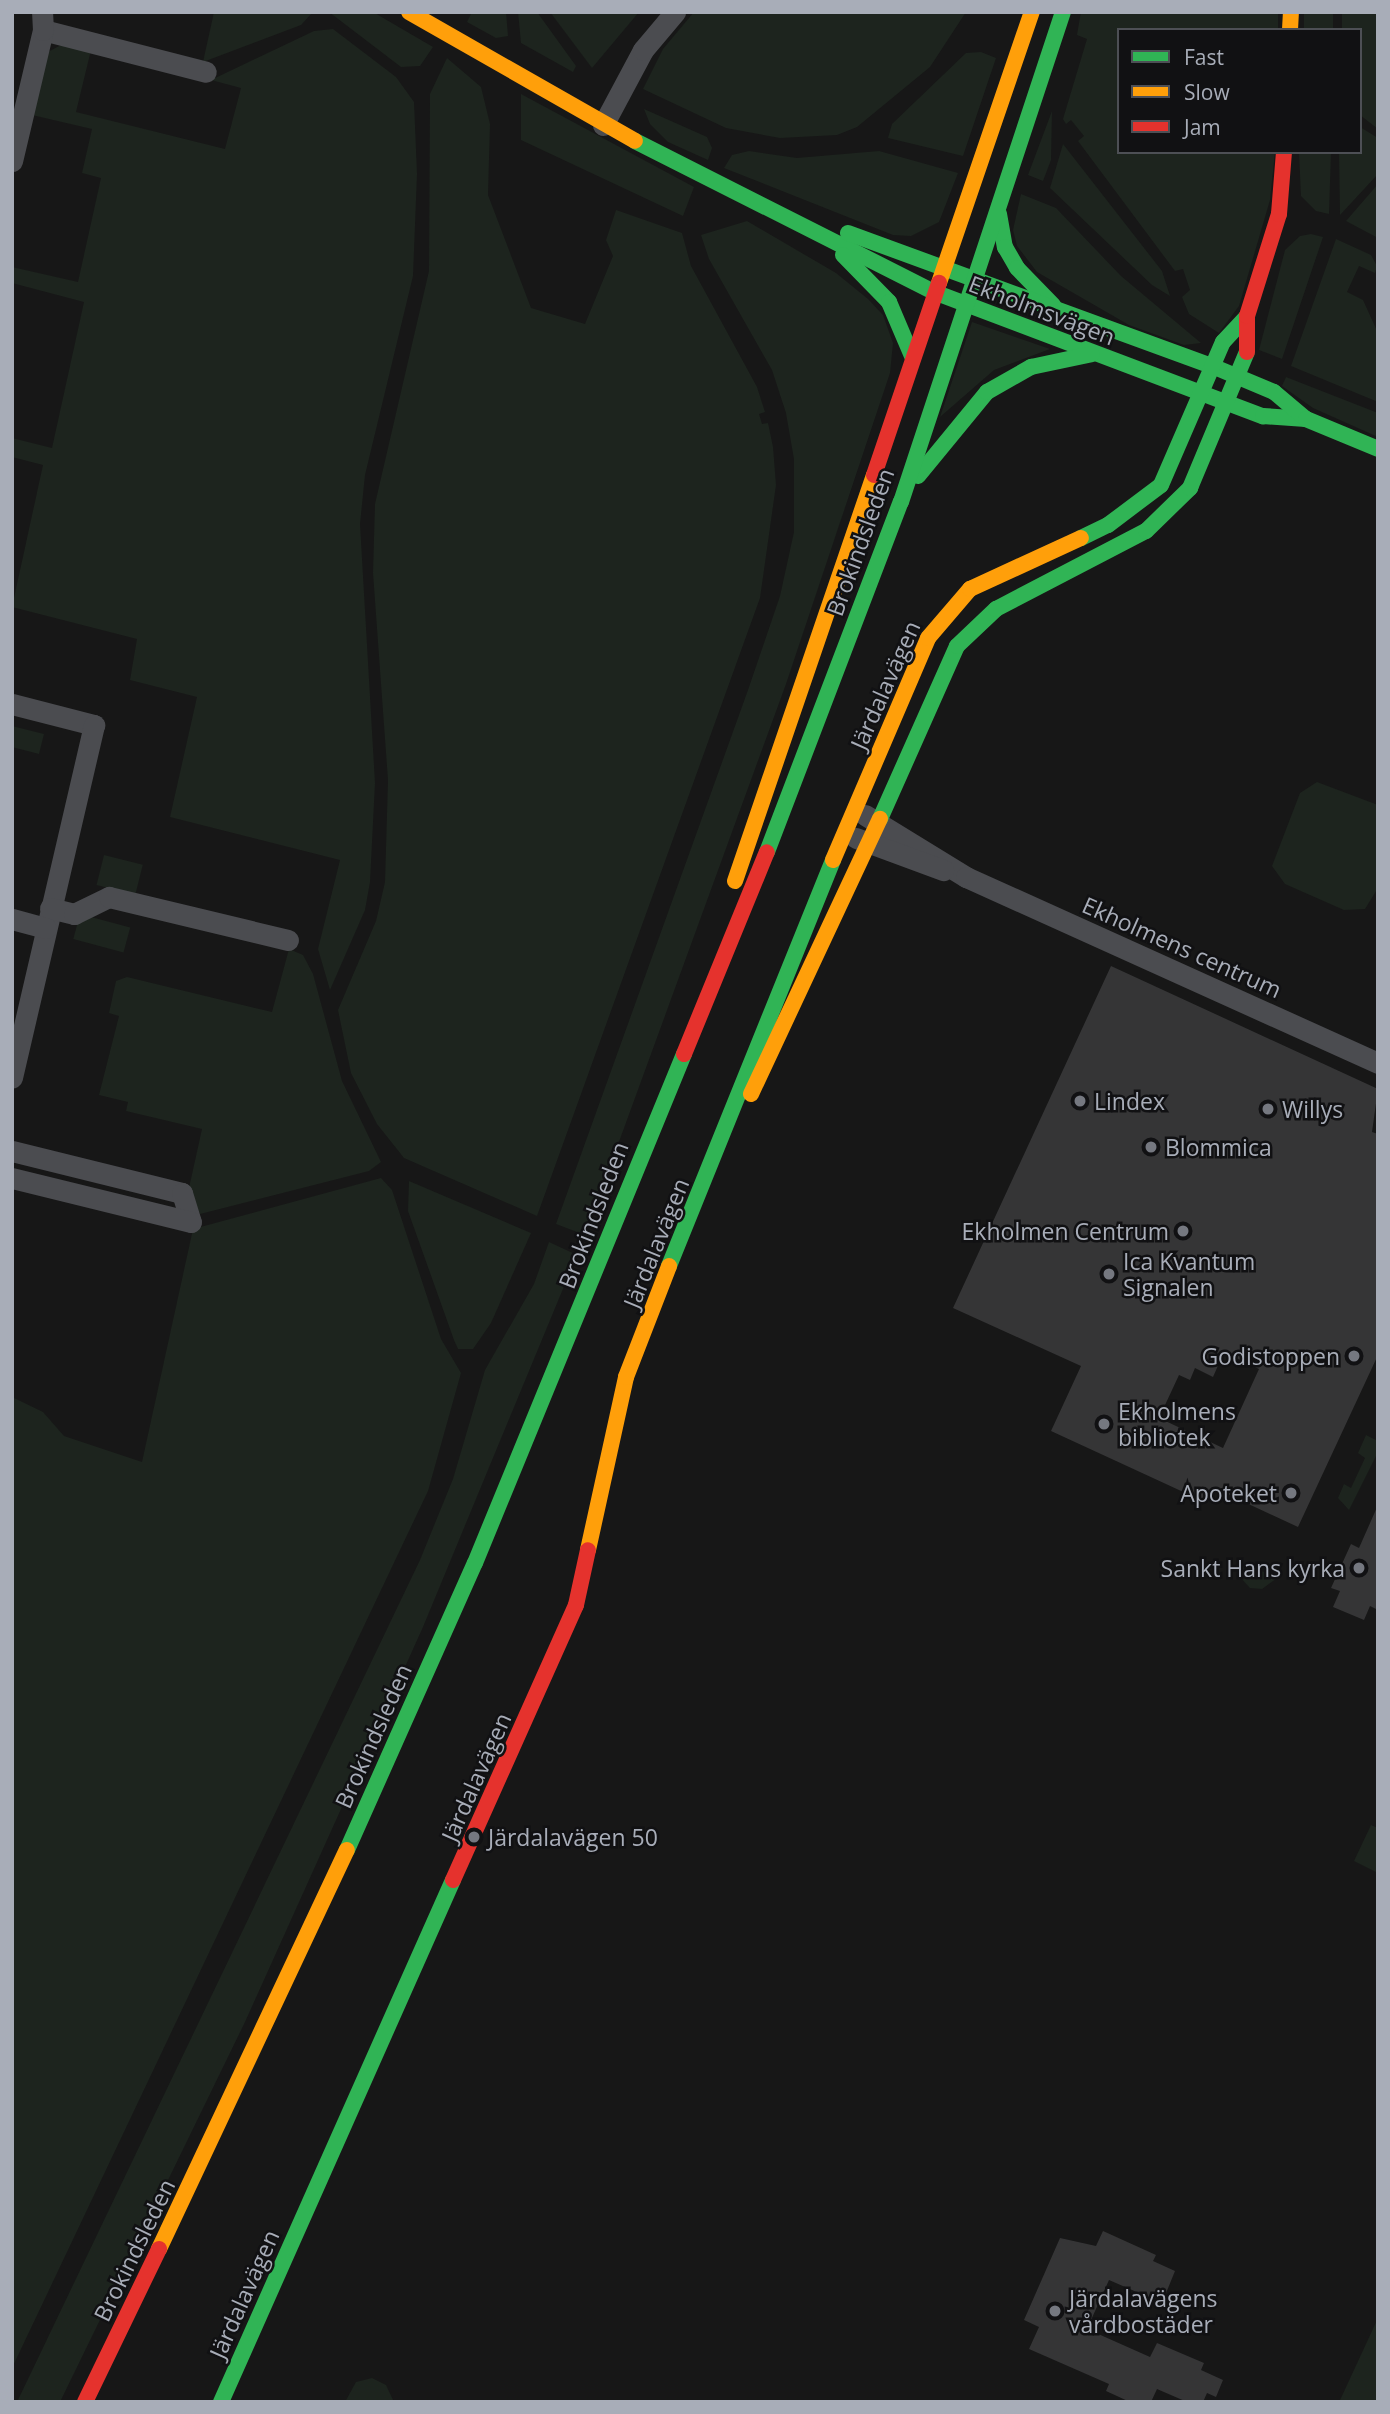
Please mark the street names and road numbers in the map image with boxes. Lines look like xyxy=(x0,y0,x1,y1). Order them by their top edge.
street label: Ekholmsvägen xyxy=(965,269,1119,351)
street label: Brokindsleden xyxy=(821,464,899,620)
street label: Järdalavägen xyxy=(844,617,926,753)
street label: Ekholmens centrum xyxy=(1078,891,1286,1003)
street label: Brokindsleden xyxy=(552,1138,634,1292)
street label: Järdalavägen xyxy=(617,1174,695,1312)
street label: Brokindsleden xyxy=(329,1660,417,1812)
street label: Järdalavägen xyxy=(435,1709,517,1845)
street label: Brokindsleden xyxy=(88,2174,180,2326)
street label: Järdalavägen xyxy=(203,2226,285,2362)

